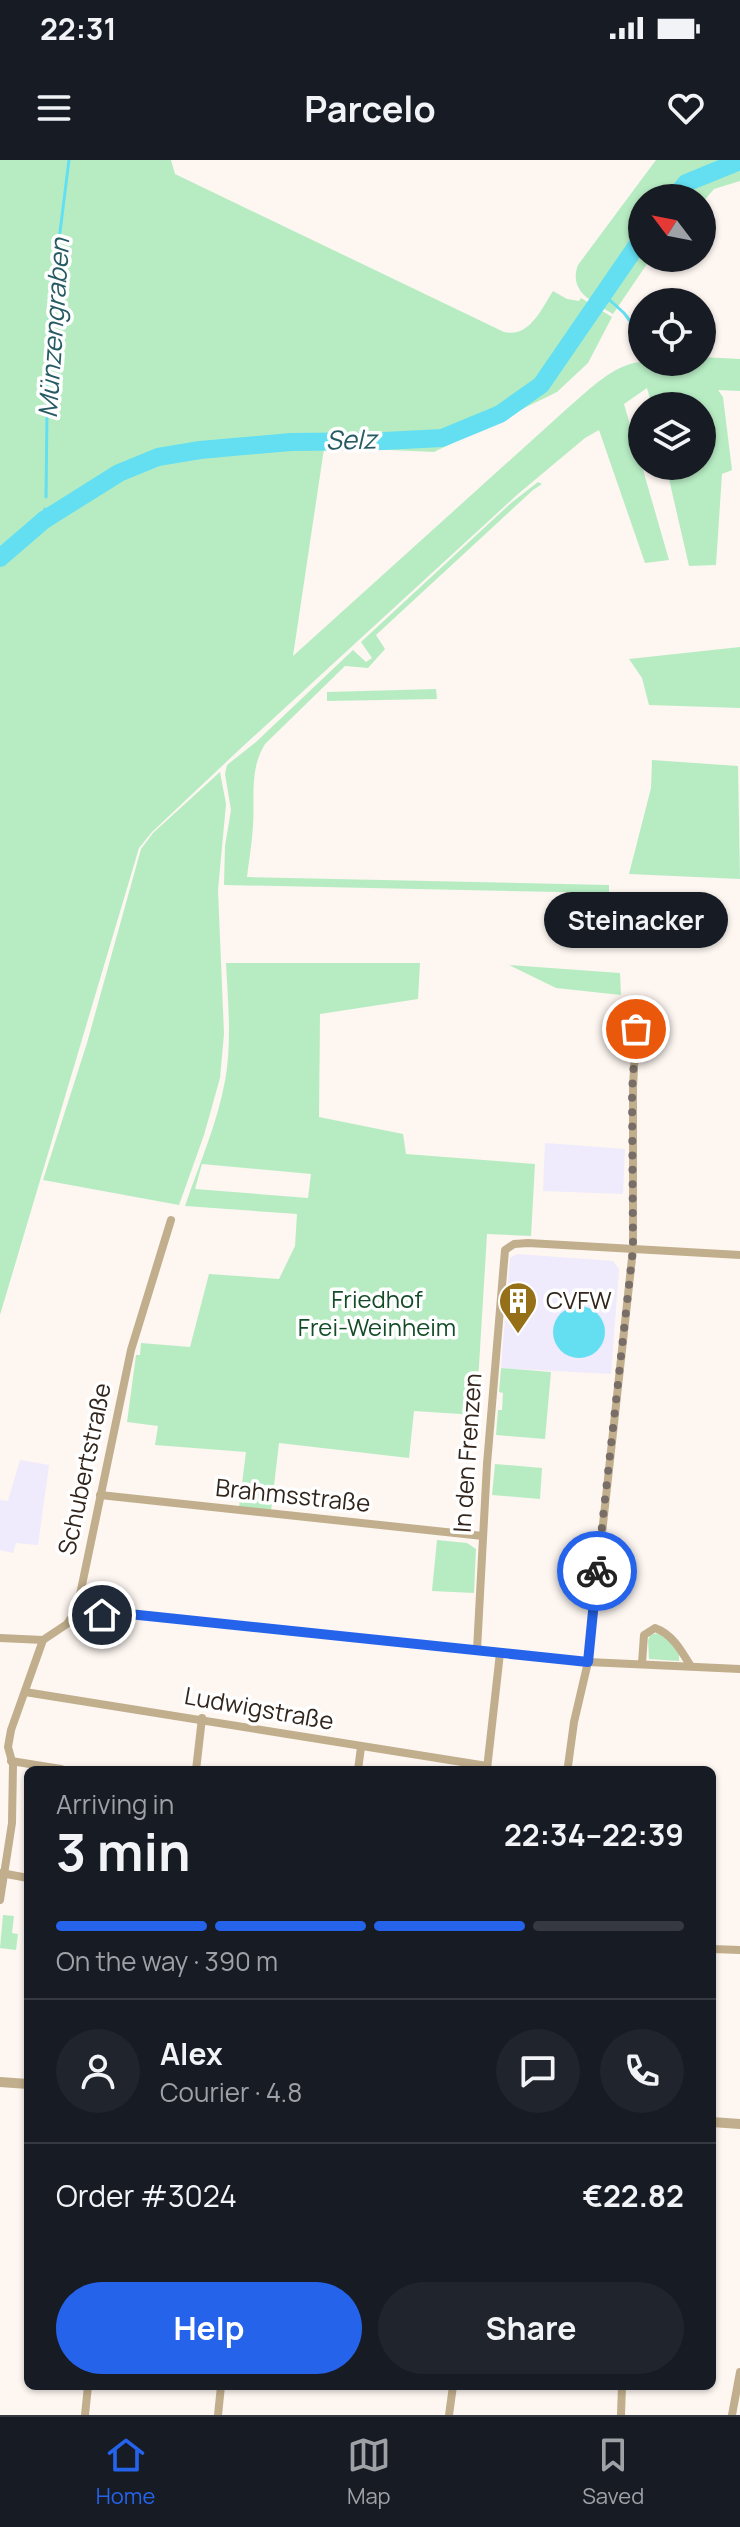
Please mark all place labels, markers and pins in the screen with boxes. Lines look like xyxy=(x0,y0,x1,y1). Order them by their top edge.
callout: Steinacker xyxy=(544,893,728,949)
pin xyxy=(602,995,670,1063)
building icon: CVFW xyxy=(497,1280,539,1335)
place label: CVFW xyxy=(546,1283,612,1316)
pin xyxy=(68,1581,136,1649)

